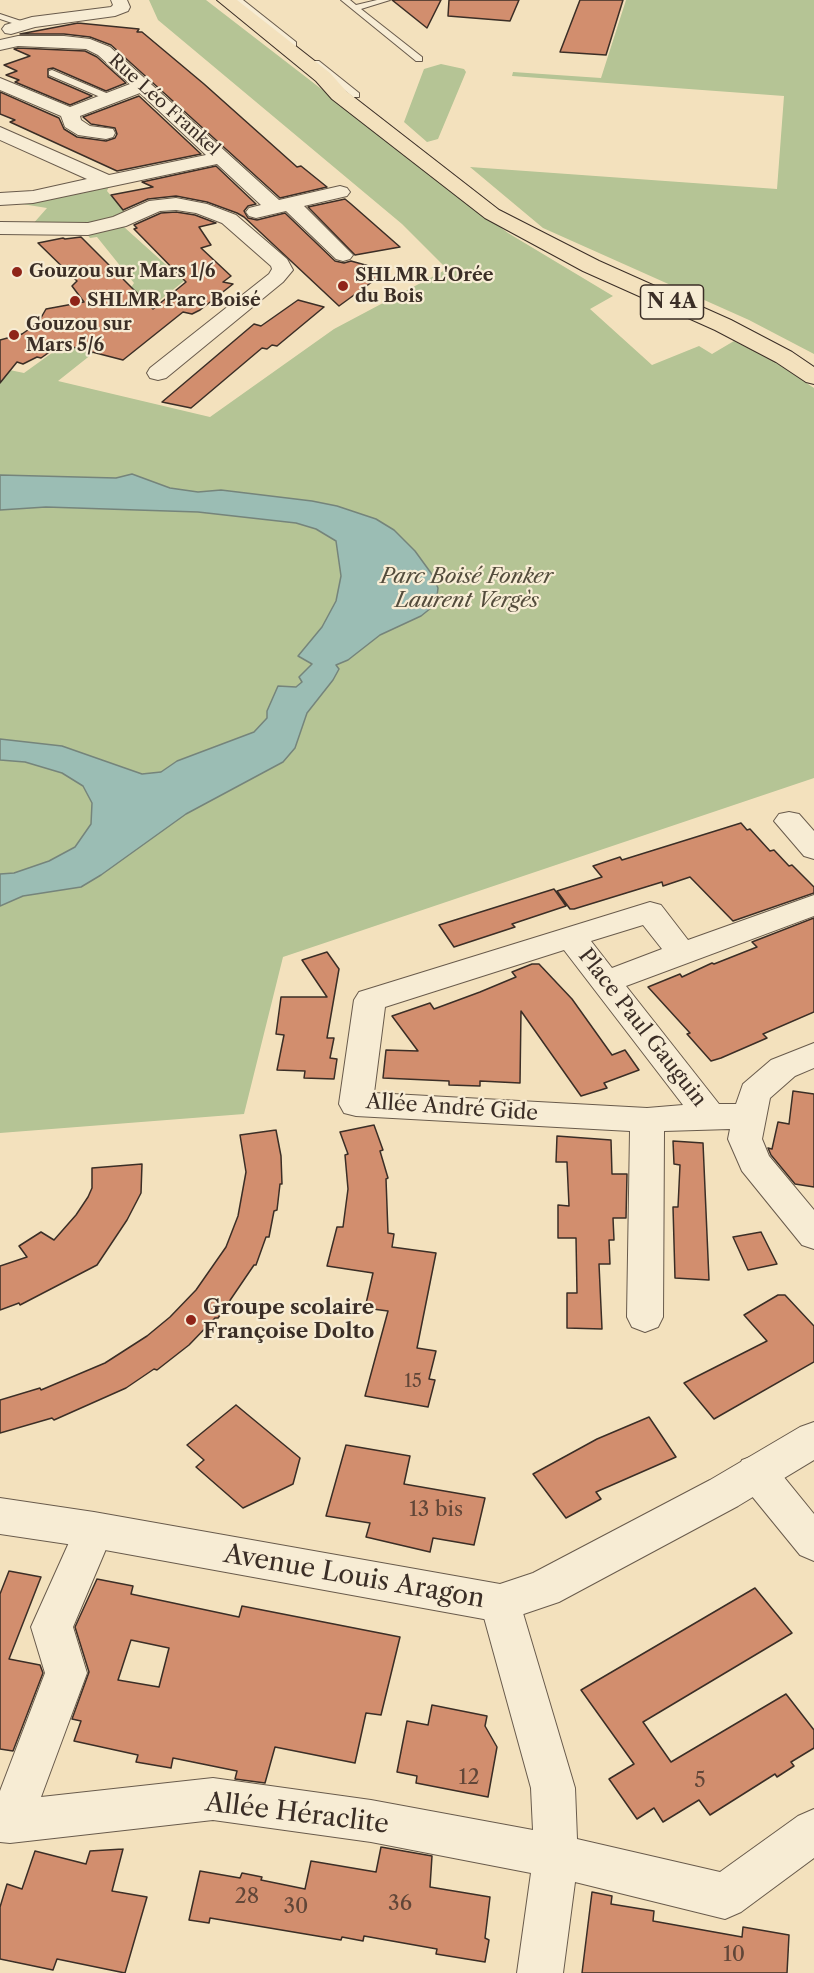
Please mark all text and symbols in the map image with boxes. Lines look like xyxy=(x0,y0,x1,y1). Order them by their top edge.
street label: Rue Léo Frankel xyxy=(104,50,224,160)
place label: Gouzou sur Mars 1/6 xyxy=(29,261,216,283)
marker: Gouzou sur Mars 1/6 xyxy=(10,265,24,279)
place label: SHLMR L'Orée du Bois xyxy=(355,265,493,308)
marker: SHLMR L'Orée du Bois xyxy=(336,279,350,293)
road number: N 4A xyxy=(640,285,704,319)
place label: SHLMR Parc Boisé xyxy=(87,290,261,312)
marker: SHLMR Parc Boisé xyxy=(68,294,82,308)
place label: Gouzou sur Mars 5/6 xyxy=(26,314,132,356)
marker: Gouzou sur Mars 5/6 xyxy=(7,328,21,342)
park label: Parc Boisé Fonker Laurent Vergès xyxy=(381,564,553,614)
street label: Place Paul Gauguin xyxy=(573,944,711,1112)
street label: Allée André Gide xyxy=(365,1089,539,1127)
place label: Groupe scolaire Françoise Dolto xyxy=(203,1295,374,1345)
marker: Groupe scolaire Françoise Dolto xyxy=(184,1313,198,1327)
house number: 15 xyxy=(404,1371,422,1393)
house number: 13 bis xyxy=(409,1497,463,1523)
street label: Avenue Louis Aragon xyxy=(221,1539,487,1615)
house number: 12 xyxy=(459,1765,479,1791)
house number: 5 xyxy=(694,1768,706,1794)
street label: Allée Héraclite xyxy=(203,1787,391,1841)
house number: 28 xyxy=(235,1884,259,1910)
house number: 36 xyxy=(388,1891,412,1917)
house number: 30 xyxy=(284,1894,308,1920)
house number: 10 xyxy=(723,1942,745,1968)

